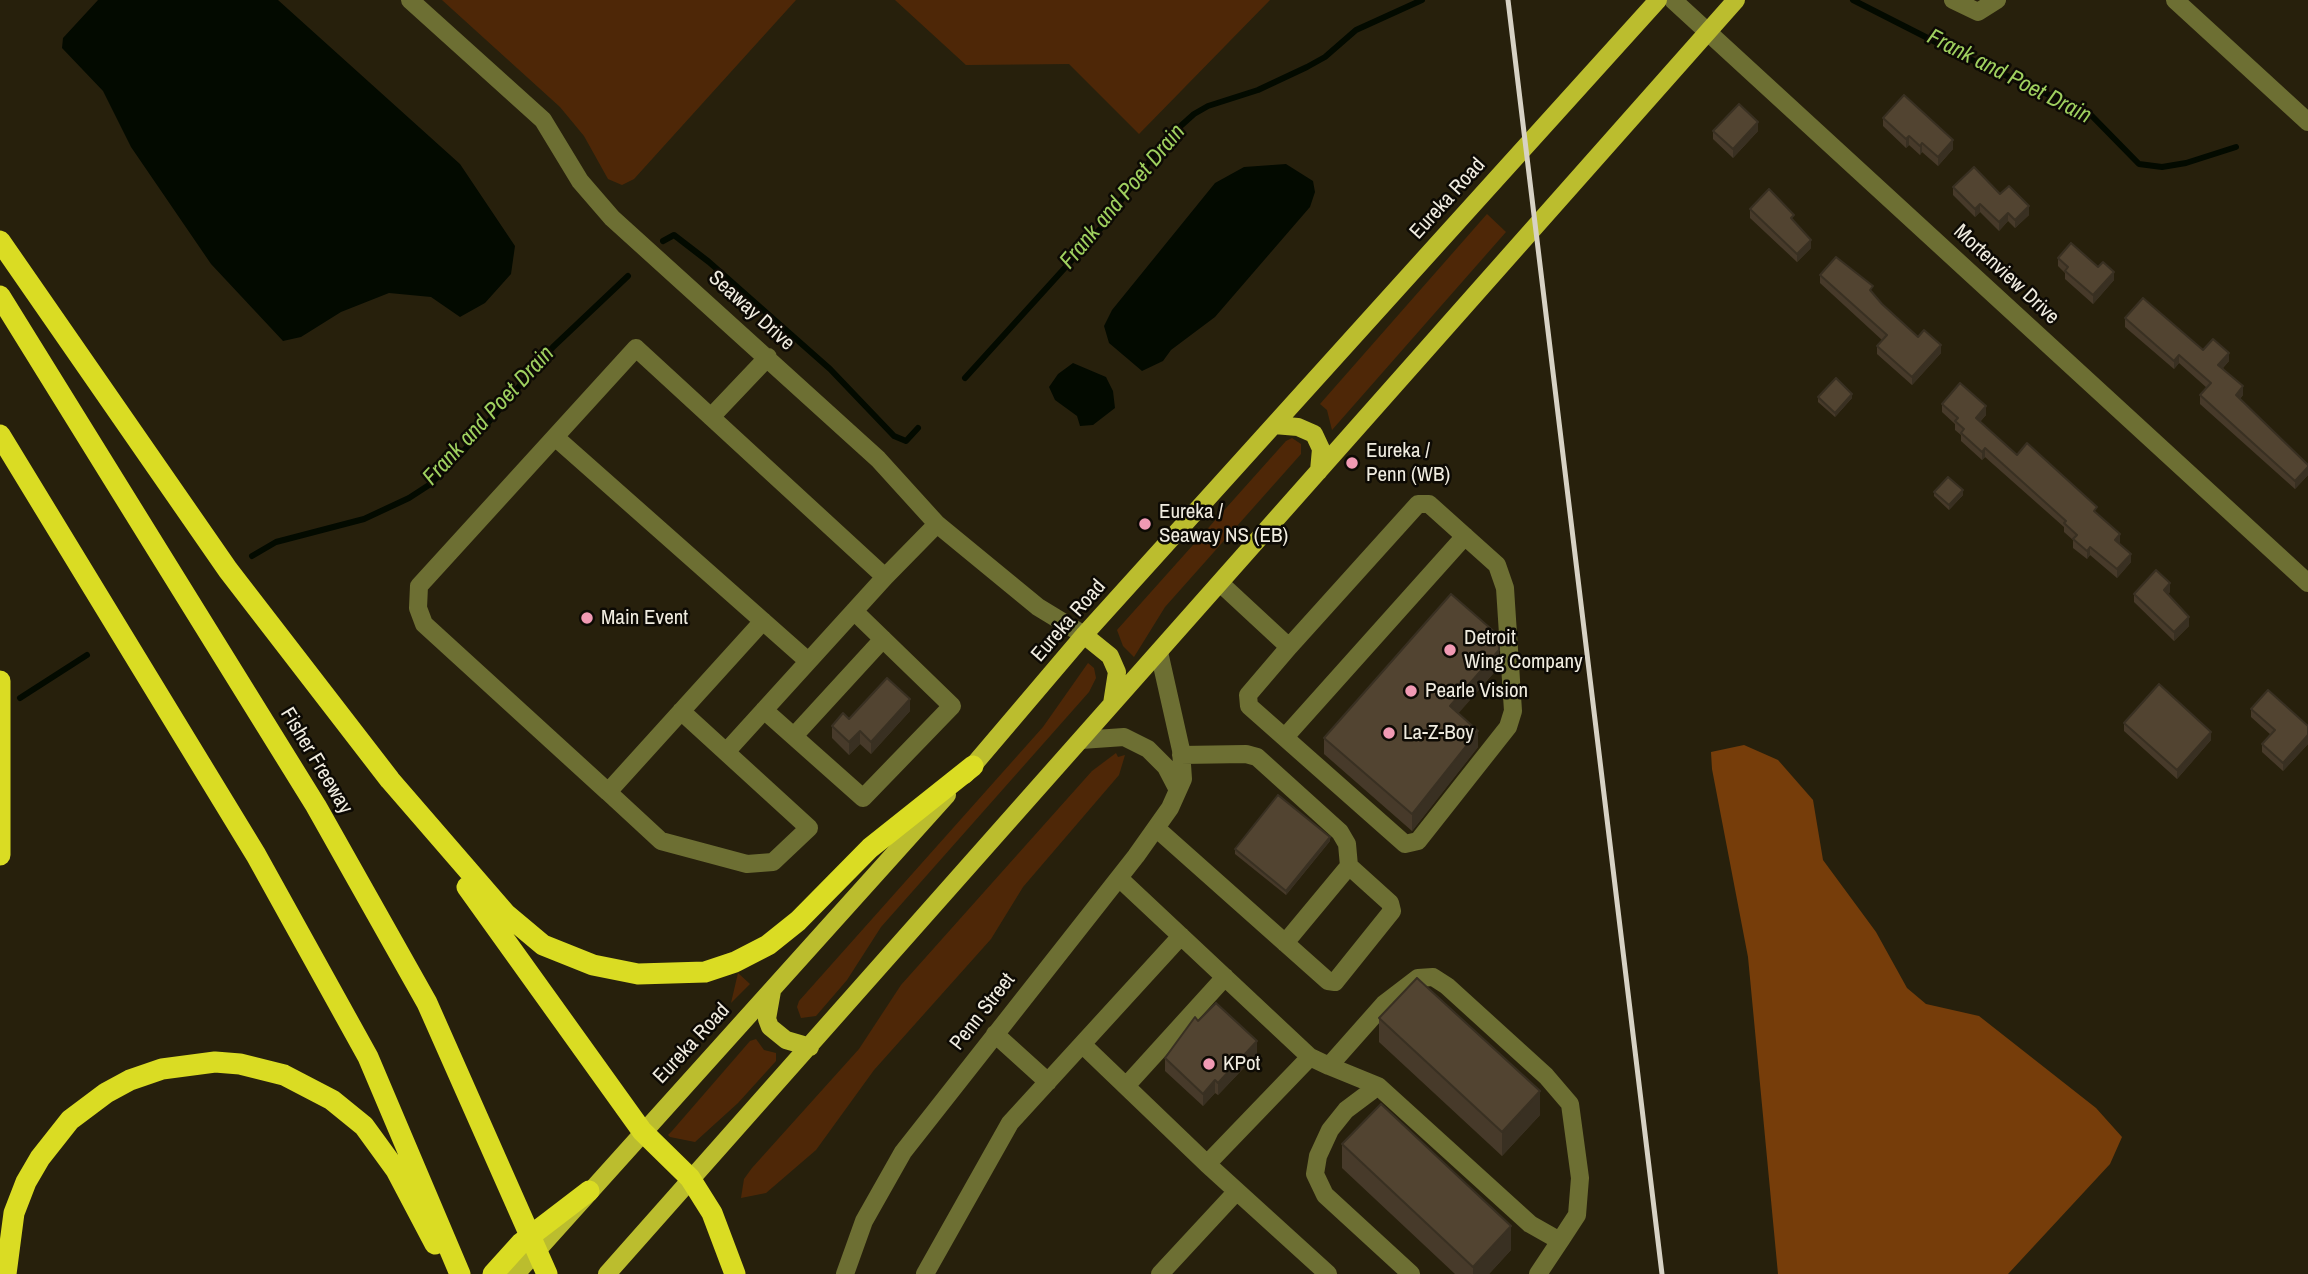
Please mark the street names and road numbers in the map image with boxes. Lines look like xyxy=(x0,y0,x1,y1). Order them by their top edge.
street label: Eureka Road xyxy=(1405,153,1491,245)
street label: Mortenview Drive xyxy=(1948,220,2064,330)
street label: Seaway Drive xyxy=(703,266,799,356)
street label: Eureka Road xyxy=(1027,575,1111,667)
street label: Fisher Freeway xyxy=(274,703,358,819)
street label: Penn Street xyxy=(945,968,1021,1056)
street label: Eureka Road xyxy=(649,999,735,1089)

